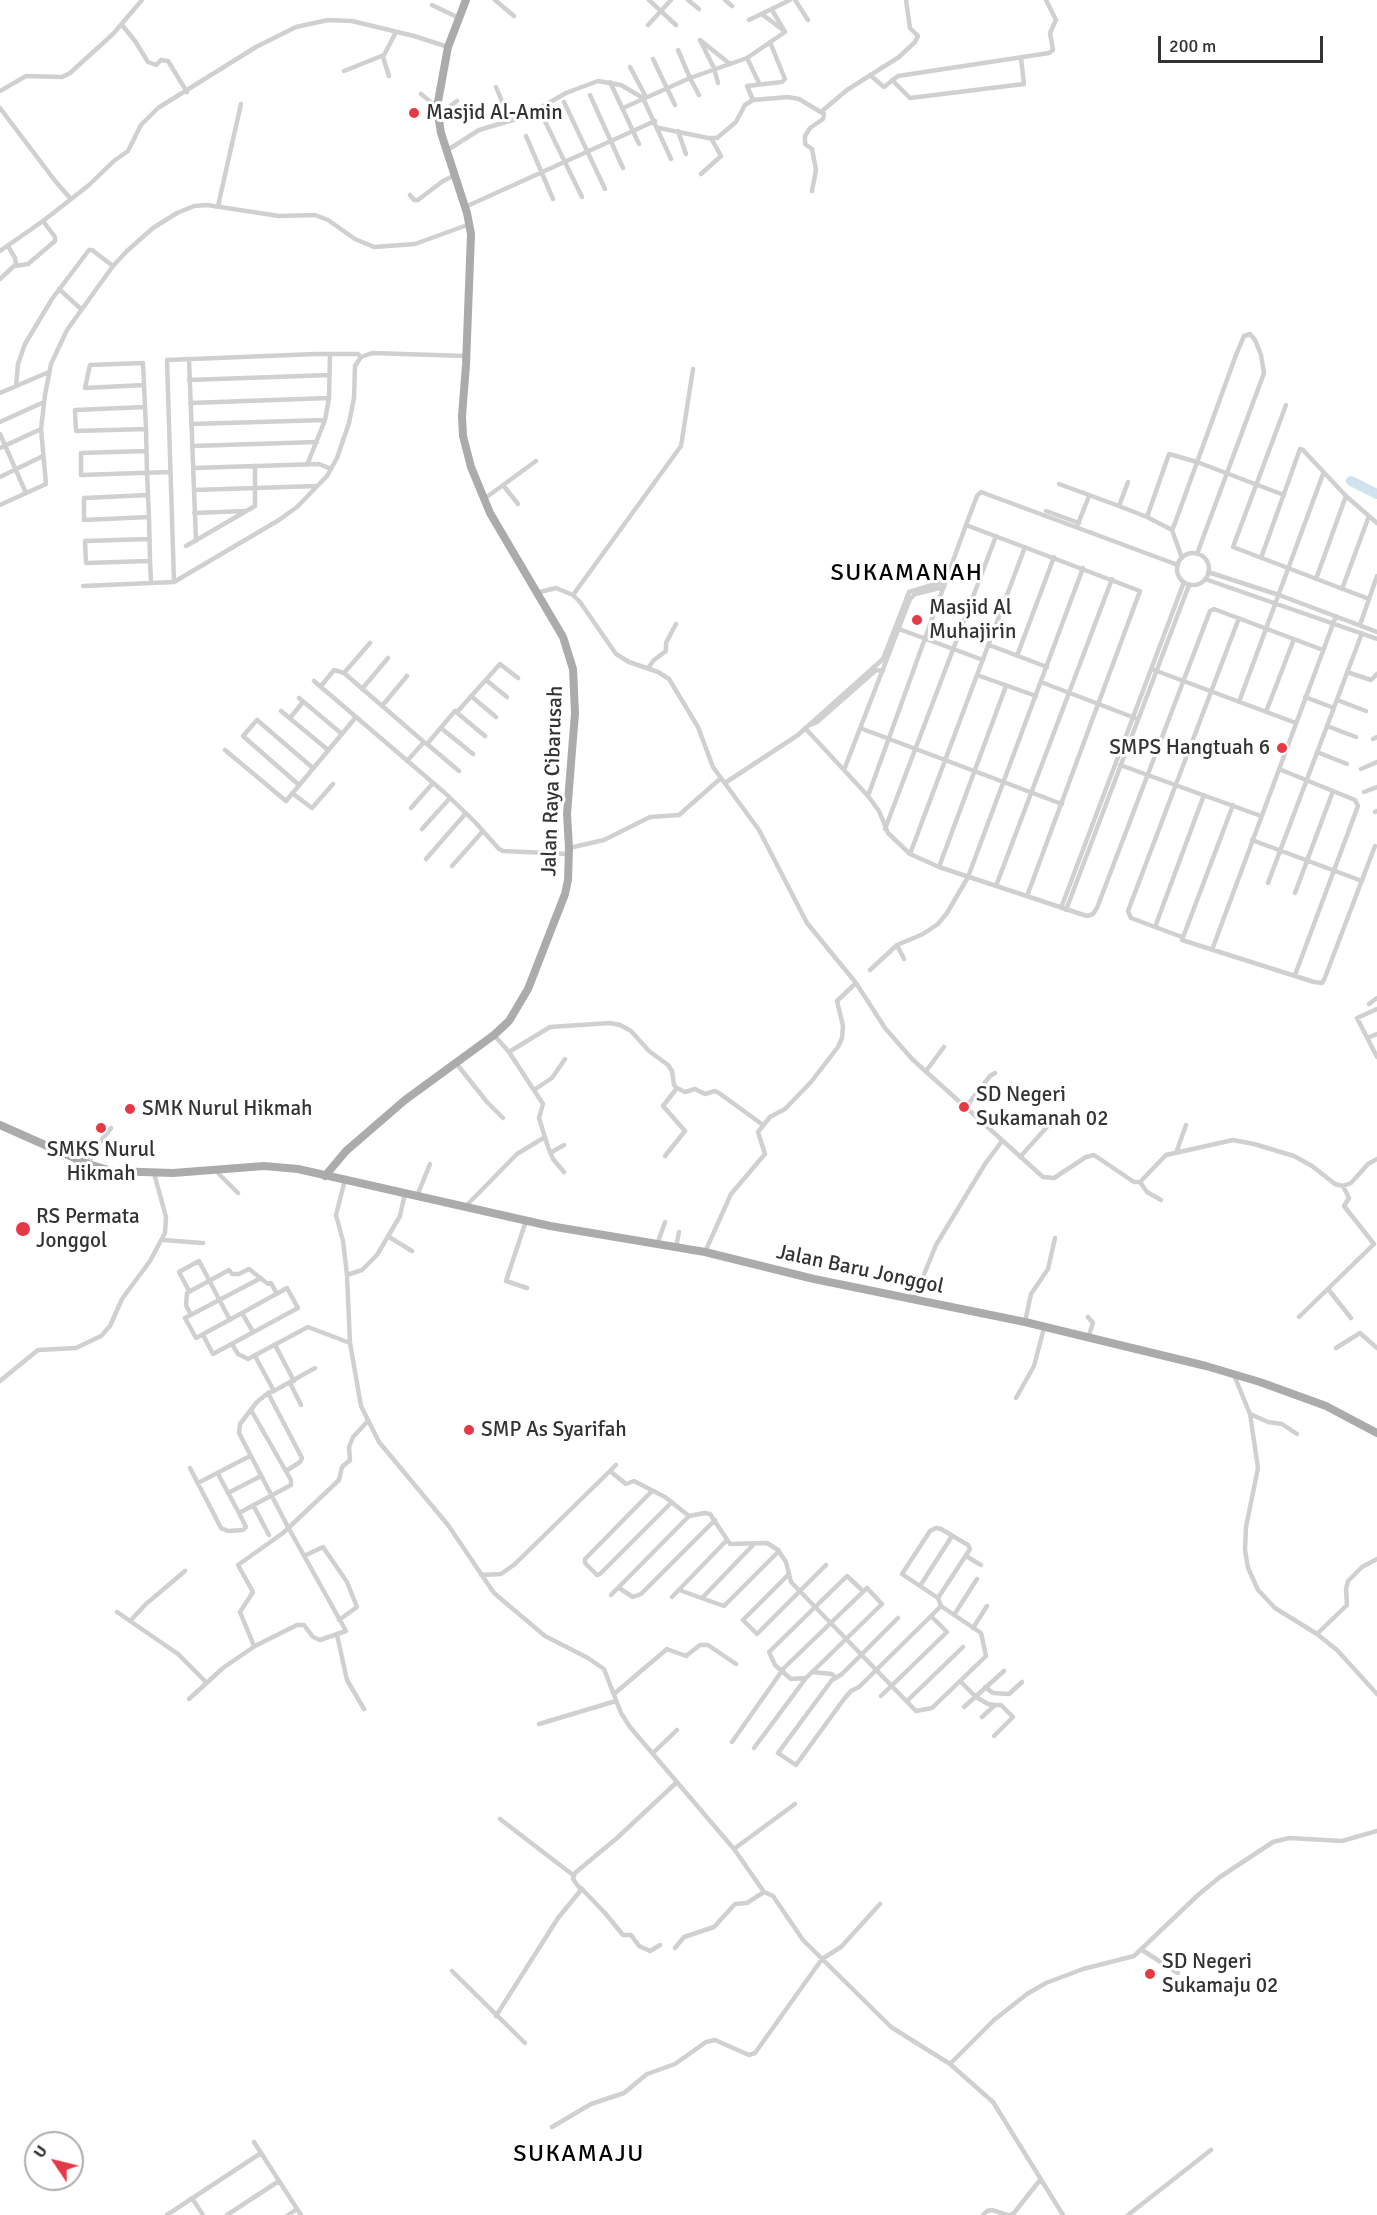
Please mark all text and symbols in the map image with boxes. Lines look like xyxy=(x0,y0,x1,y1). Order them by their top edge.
scale bar xyxy=(1161,24,1326,62)
text: 200 m xyxy=(1169,35,1216,57)
place label: Masjid Al-Amin xyxy=(426,100,563,126)
marker: Masjid Al-Amin xyxy=(407,106,421,120)
district label: SUKAMANAH xyxy=(830,560,984,588)
place label: Masjid Al Muhajirin xyxy=(929,595,1016,645)
marker: Masjid Al Muhajirin xyxy=(910,613,924,627)
street label: Jalan Raya Cibarusah xyxy=(537,685,569,877)
place label: SMPS Hangtuah 6 xyxy=(1109,735,1270,761)
marker: SMPS Hangtuah 6 xyxy=(1275,741,1289,755)
place label: SD Negeri Sukamanah 02 xyxy=(976,1082,1109,1132)
place label: SMK Nurul Hikmah xyxy=(142,1096,312,1122)
marker: SD Negeri Sukamanah 02 xyxy=(957,1100,971,1114)
marker: SMK Nurul Hikmah xyxy=(123,1102,137,1116)
marker: SMKS Nurul Hikmah xyxy=(94,1121,108,1135)
place label: SMKS Nurul Hikmah xyxy=(47,1137,155,1187)
place label: RS Permata Jonggol xyxy=(36,1204,140,1254)
marker: RS Permata Jonggol xyxy=(14,1220,32,1238)
street label: Jalan Baru Jonggol xyxy=(774,1240,946,1300)
place label: SMP As Syarifah xyxy=(481,1417,627,1443)
marker: SMP As Syarifah xyxy=(462,1423,476,1437)
place label: SD Negeri Sukamaju 02 xyxy=(1162,1949,1278,1999)
marker: SD Negeri Sukamaju 02 xyxy=(1143,1967,1157,1981)
north arrow xyxy=(24,2131,84,2191)
district label: SUKAMAJU xyxy=(513,2141,645,2169)
text: U xyxy=(30,2142,52,2162)

